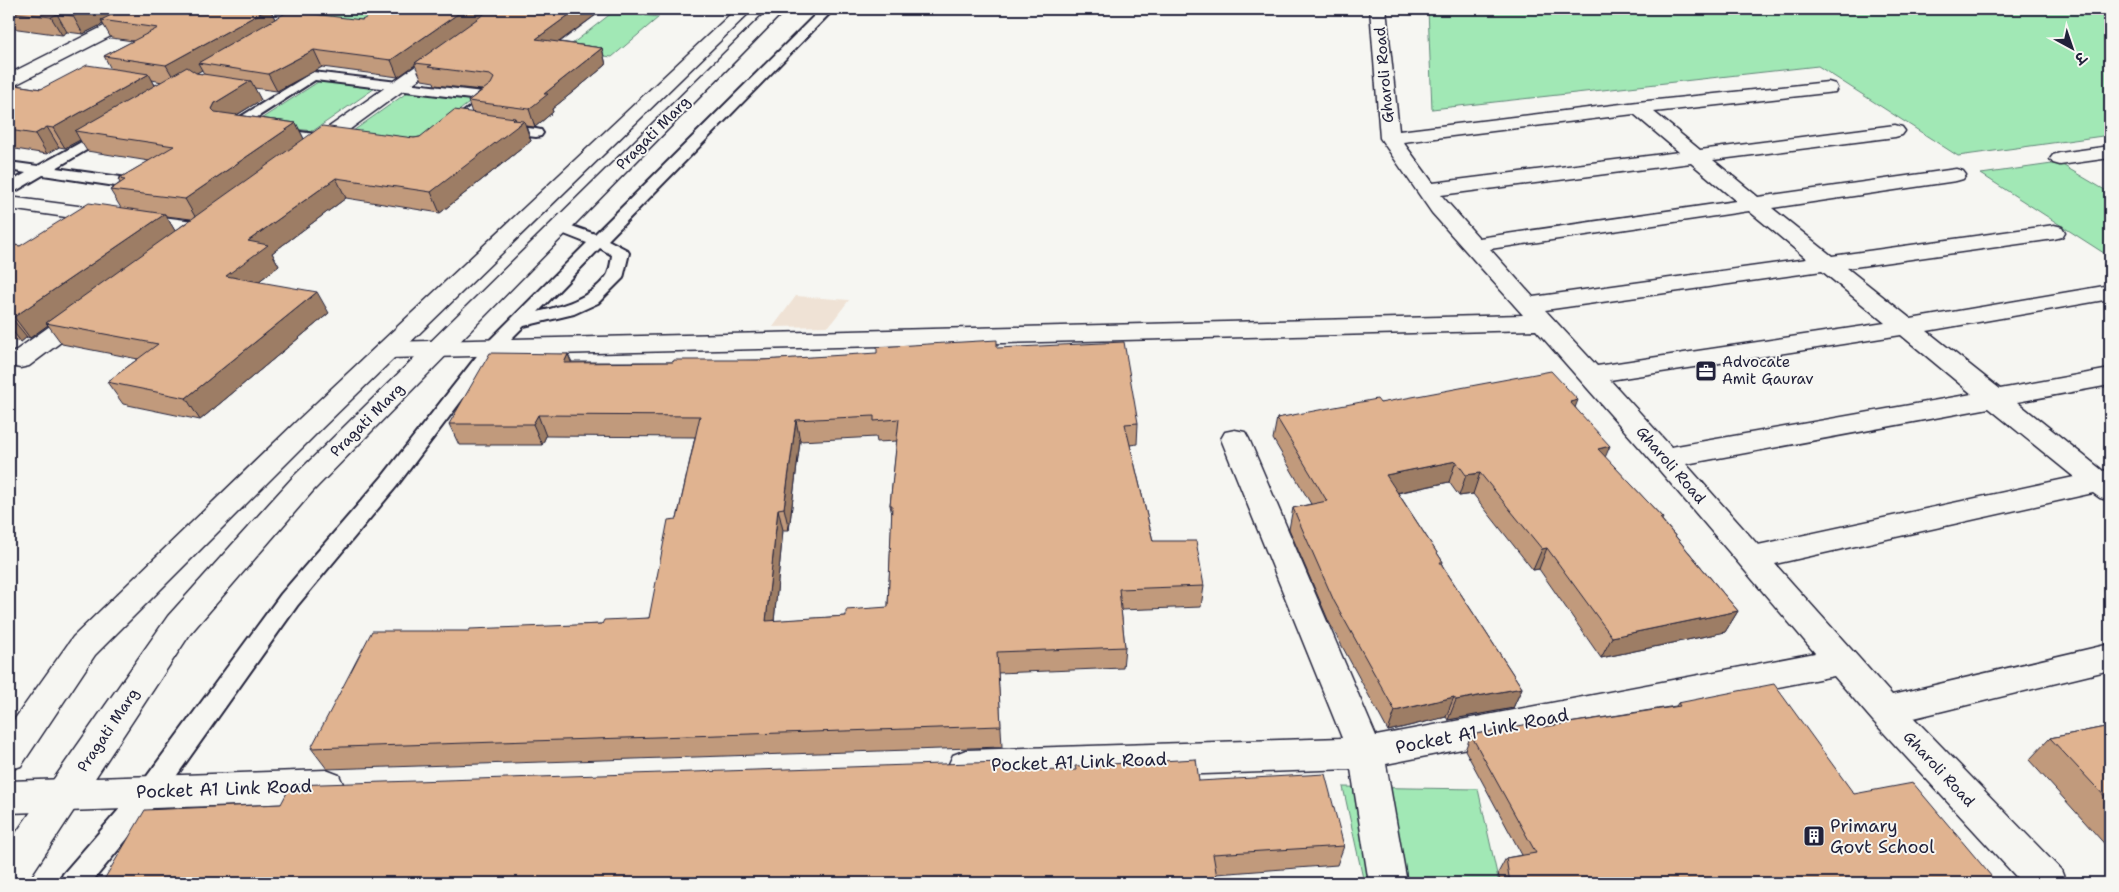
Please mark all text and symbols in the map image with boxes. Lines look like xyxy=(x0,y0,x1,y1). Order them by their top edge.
north arrow xyxy=(2046,22,2096,72)
street label: Gharoli Road xyxy=(1370,26,1398,124)
text: उ xyxy=(2070,47,2091,69)
street label: Pragati Marg xyxy=(612,92,694,174)
place label: Advocate Amit Gaurav xyxy=(1722,352,1814,389)
office icon: Advocate Amit Gaurav xyxy=(1694,359,1718,383)
street label: Pragati Marg xyxy=(326,379,408,461)
street label: Gharoli Road xyxy=(1632,422,1710,508)
street label: Pragati Marg xyxy=(73,684,143,776)
street label: Pocket A1 Link Road xyxy=(1393,702,1571,760)
street label: Gharoli Road xyxy=(1899,727,1980,811)
street label: Pocket A1 Link Road xyxy=(991,747,1167,777)
street label: Pocket A1 Link Road xyxy=(136,774,312,804)
place label: Primary Govt School xyxy=(1830,814,1935,859)
building icon: Primary Govt School xyxy=(1802,824,1826,848)

